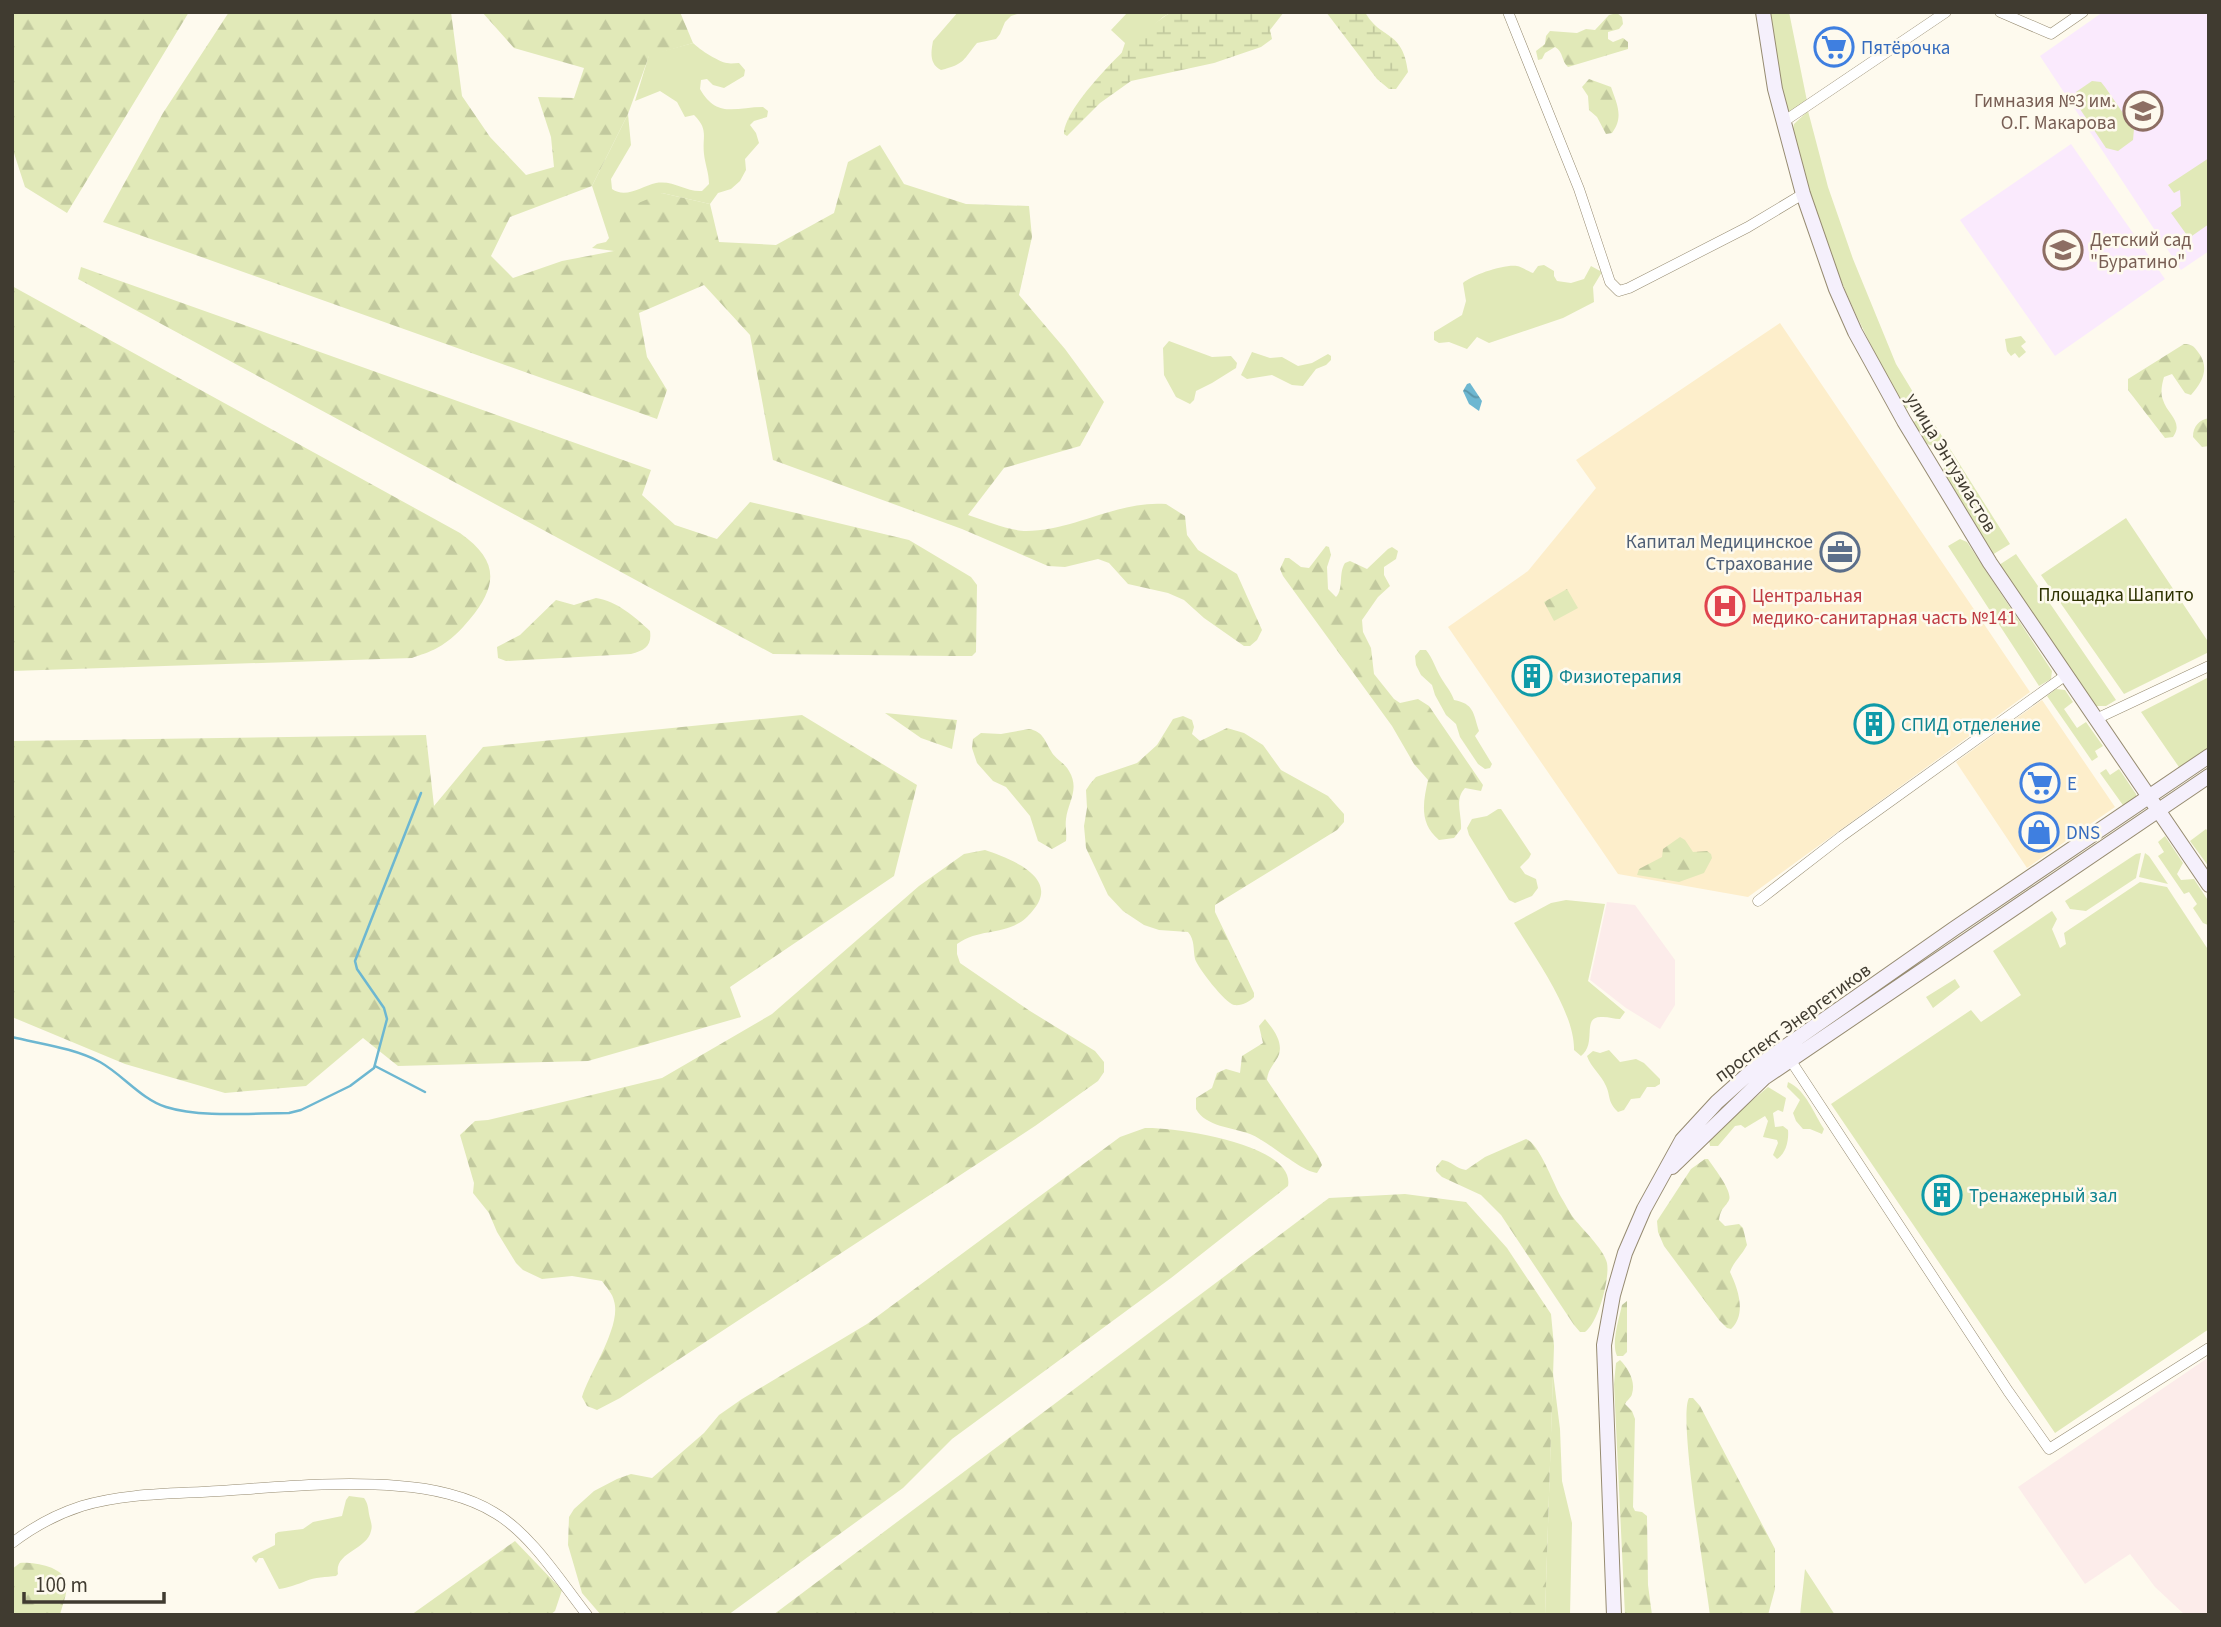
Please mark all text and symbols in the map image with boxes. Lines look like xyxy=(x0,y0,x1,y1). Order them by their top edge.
supermarket icon: Пятёрочка xyxy=(1813,26,1855,68)
place label: Пятёрочка xyxy=(1861,35,1950,62)
place label: Гимназия №3 им. О.Г. Макарова xyxy=(1974,88,2116,137)
school or university icon: Гимназия №3 им. О.Г. Макарова xyxy=(2122,90,2164,132)
place label: Детский сад "Буратино" xyxy=(2090,227,2192,276)
school or university icon: Детский сад "Буратино" xyxy=(2042,229,2084,271)
street label: улица Энтузиастов xyxy=(1898,388,2003,538)
place label: Капитал Медицинское Страхование xyxy=(1626,529,1813,578)
office icon: Капитал Медицинское Страхование xyxy=(1819,531,1861,573)
park label: Площадка Шапито xyxy=(2038,582,2194,609)
place label: Центральная медико-санитарная часть №141 xyxy=(1752,583,2016,632)
hospital icon: Центральная медико-санитарная часть №141 xyxy=(1704,585,1746,627)
building icon: Физиотерапия xyxy=(1511,655,1553,697)
place label: Физиотерапия xyxy=(1559,664,1682,691)
building icon: СПИД отделение xyxy=(1853,703,1895,745)
place label: СПИД отделение xyxy=(1901,712,2041,739)
supermarket icon: Е xyxy=(2019,762,2061,804)
place label: Е xyxy=(2067,771,2077,798)
shop icon: DNS xyxy=(2018,811,2060,853)
place label: DNS xyxy=(2066,820,2100,847)
street label: проспект Энергетиков xyxy=(1709,957,1877,1089)
building icon: Тренажерный зал xyxy=(1921,1174,1963,1216)
place label: Тренажерный зал xyxy=(1969,1183,2118,1210)
scale bar xyxy=(24,1560,164,1604)
text: 100 m xyxy=(35,1570,88,1600)

